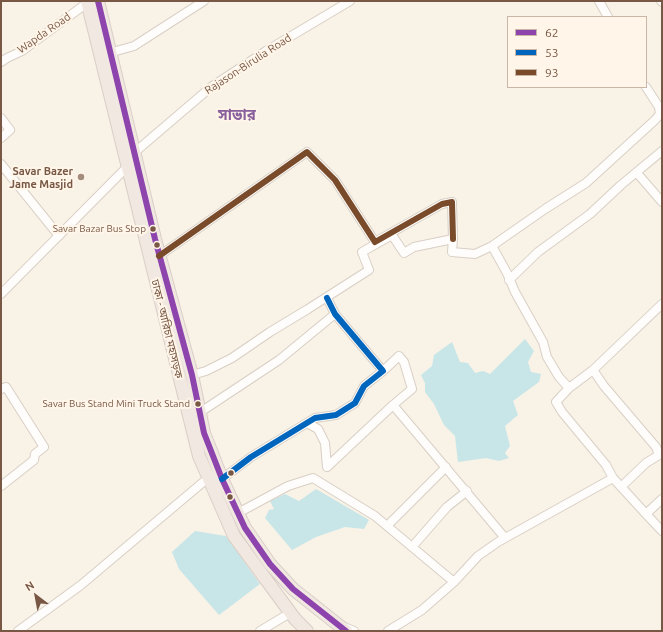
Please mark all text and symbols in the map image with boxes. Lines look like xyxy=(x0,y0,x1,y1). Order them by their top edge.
street label: Wapda Road xyxy=(15,10,73,56)
legend xyxy=(507,16,647,88)
text: 62 xyxy=(545,26,559,39)
street label: Rajason-Birulia Road xyxy=(202,31,294,97)
text: 53 xyxy=(545,46,559,59)
text: 93 xyxy=(545,66,559,79)
district label: সাভার xyxy=(218,106,256,124)
place label: Savar Bazer Jame Masjid xyxy=(9,164,73,190)
marker: Savar Bazer Jame Masjid xyxy=(76,172,86,182)
place label: Savar Bazar Bus Stop xyxy=(53,223,146,235)
marker: Savar Bazar Bus Stop xyxy=(148,224,158,234)
unlabelled marker xyxy=(152,240,162,250)
street label: ঢাকা - আরিচা মহাসড়ক xyxy=(148,278,186,380)
place label: Savar Bus Stand Mini Truck Stand xyxy=(43,398,190,410)
marker: Savar Bus Stand Mini Truck Stand xyxy=(193,399,203,409)
unlabelled marker xyxy=(226,468,236,478)
unlabelled marker xyxy=(225,492,235,502)
north arrow xyxy=(16,576,56,616)
text: N xyxy=(23,579,36,593)

